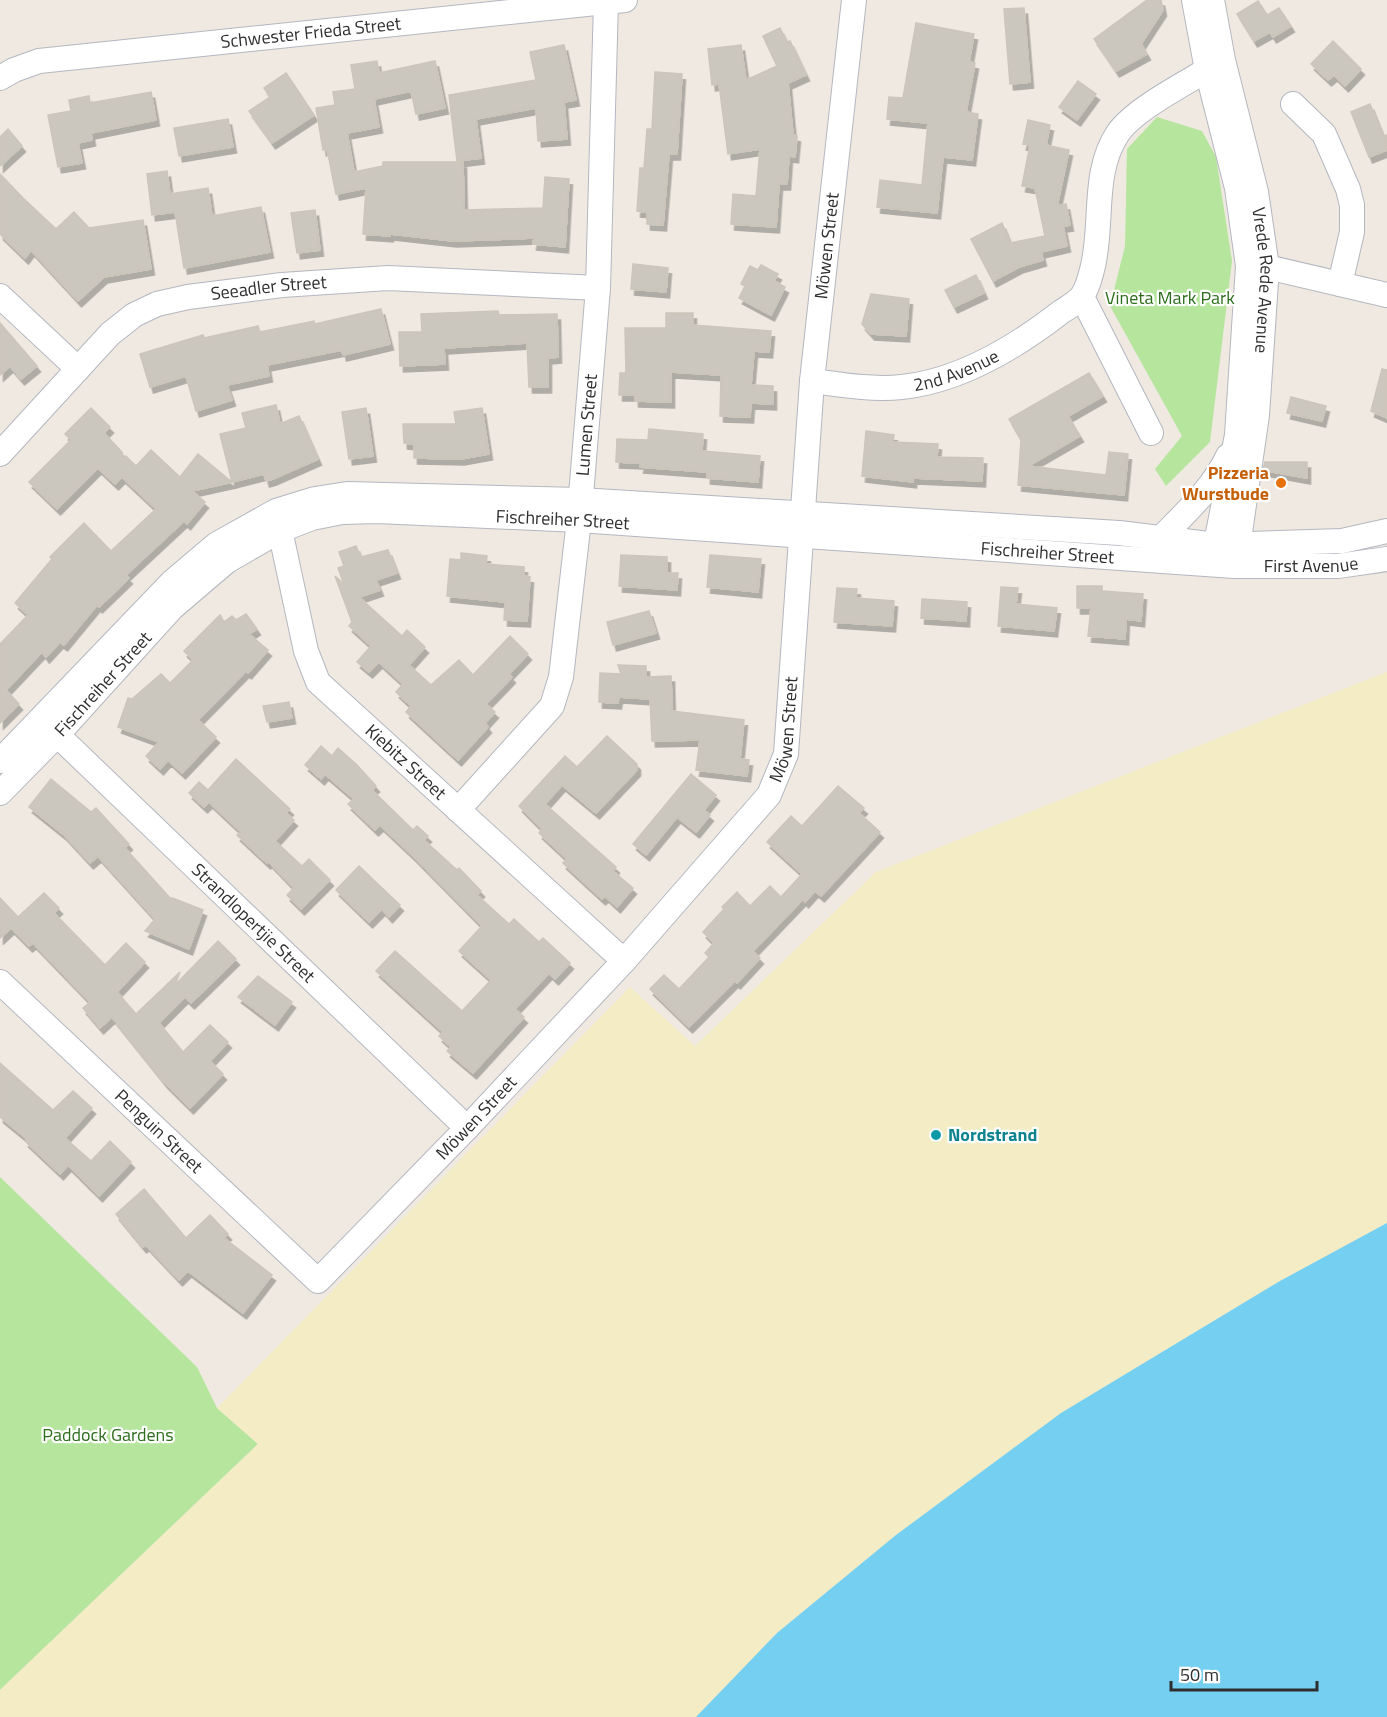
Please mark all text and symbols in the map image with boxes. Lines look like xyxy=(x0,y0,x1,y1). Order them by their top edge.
street label: Schwester Frieda Street xyxy=(219,9,403,55)
street label: Möwen Street xyxy=(807,190,846,301)
street label: Vrede Rede Avenue xyxy=(1245,205,1281,354)
street label: Seeadler Street xyxy=(209,268,328,307)
park label: Vineta Mark Park xyxy=(1105,284,1235,311)
street label: 2nd Avenue xyxy=(911,342,1004,398)
street label: Lumen Street xyxy=(569,372,604,477)
place label: Pizzeria Wurstbude xyxy=(1182,459,1269,507)
marker: Pizzeria Wurstbude xyxy=(1274,476,1288,490)
street label: Fischreiher Street xyxy=(495,502,631,537)
street label: Fischreiher Street xyxy=(980,534,1116,571)
street label: First Avenue xyxy=(1264,549,1360,579)
street label: Fischreiher Street xyxy=(48,625,158,742)
street label: Möwen Street xyxy=(762,675,804,786)
street label: Kiebitz Street xyxy=(359,717,453,806)
street label: Strandlopertjie Street xyxy=(186,857,322,989)
street label: Möwen Street xyxy=(429,1069,523,1166)
street label: Penguin Street xyxy=(109,1083,210,1180)
place label: Nordstrand xyxy=(948,1121,1037,1148)
marker: Nordstrand xyxy=(929,1128,943,1142)
park label: Paddock Gardens xyxy=(42,1421,174,1448)
scale bar xyxy=(1171,1654,1316,1692)
text: 50 m xyxy=(1180,1661,1219,1688)

